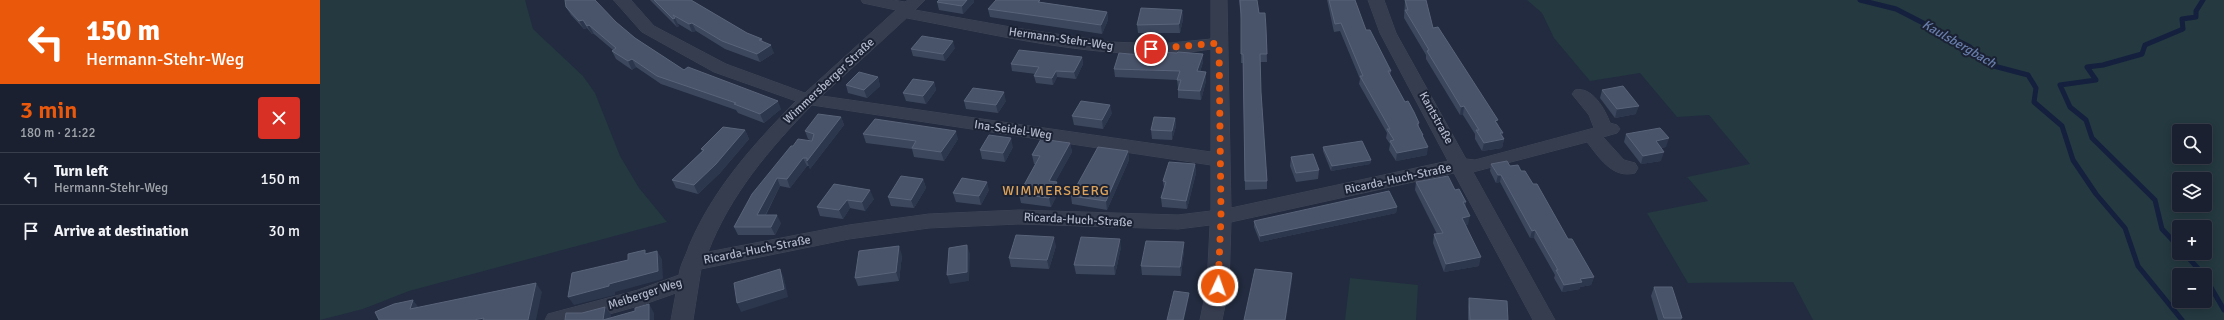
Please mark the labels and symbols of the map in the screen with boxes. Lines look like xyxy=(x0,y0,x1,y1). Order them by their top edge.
water label: Kaulsbergbach xyxy=(1919,16,1999,72)
street label: Hermann-Stehr-Weg xyxy=(1008,24,1114,54)
pin xyxy=(1134,32,1168,66)
street label: Wimmersberger Straße xyxy=(780,35,878,127)
street label: Kantstraße xyxy=(1416,89,1456,147)
street label: Ina-Seidel-Weg xyxy=(973,117,1053,143)
street label: Ricarda-Huch-Straße xyxy=(1343,160,1453,198)
district label: WIMMERSBERG xyxy=(1002,182,1110,199)
street label: Ricarda-Huch-Straße xyxy=(1023,210,1133,230)
street label: Ricarda-Huch-Straße xyxy=(702,232,812,268)
position arrow xyxy=(1197,265,1239,307)
street label: Meiberger Weg xyxy=(606,275,684,313)

